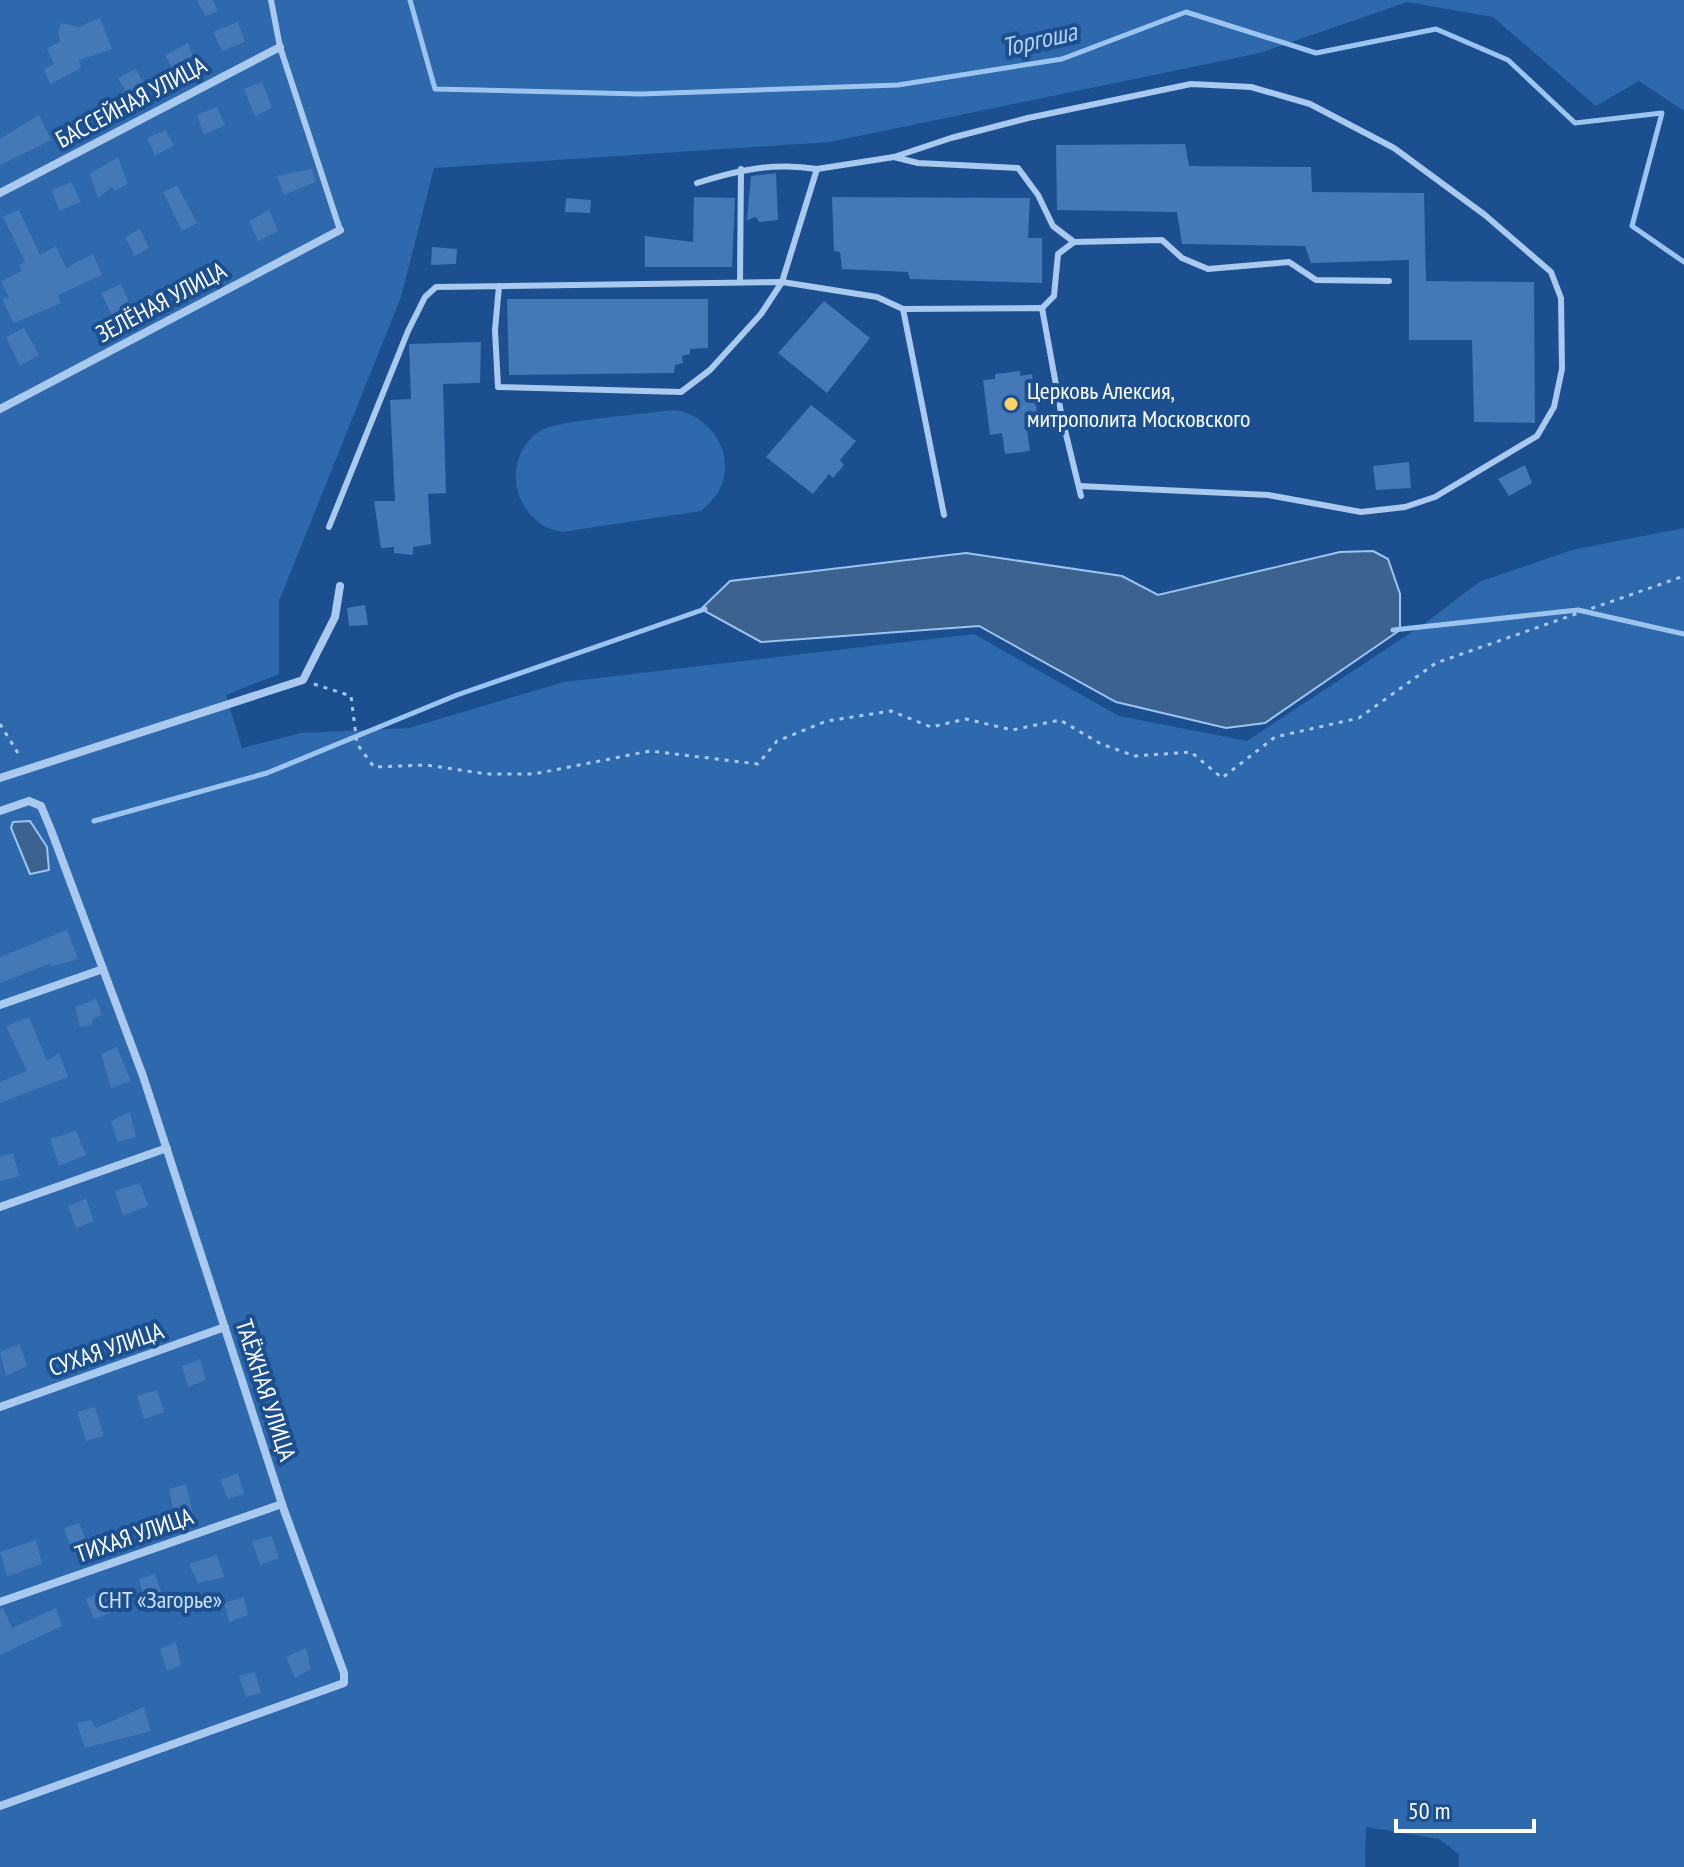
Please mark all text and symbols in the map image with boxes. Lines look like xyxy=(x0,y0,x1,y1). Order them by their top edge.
water label: Торгоша xyxy=(998,14,1081,64)
street label: БАССЕЙНАЯ УЛИЦА xyxy=(50,49,212,155)
street label: ЗЕЛЁНАЯ УЛИЦА xyxy=(91,254,232,349)
place label: Церковь Алексия, митрополита Московского xyxy=(1027,375,1250,434)
marker: Церковь Алексия, митрополита Московского xyxy=(1002,395,1020,413)
street label: СУХАЯ УЛИЦА xyxy=(44,1315,168,1383)
street label: ТАЁЖНАЯ УЛИЦА xyxy=(229,1315,304,1465)
street label: ТИХАЯ УЛИЦА xyxy=(71,1500,198,1570)
park label: СНТ «Загорье» xyxy=(98,1584,222,1615)
scale bar xyxy=(1396,1783,1534,1833)
text: 50 m xyxy=(1408,1795,1450,1826)

